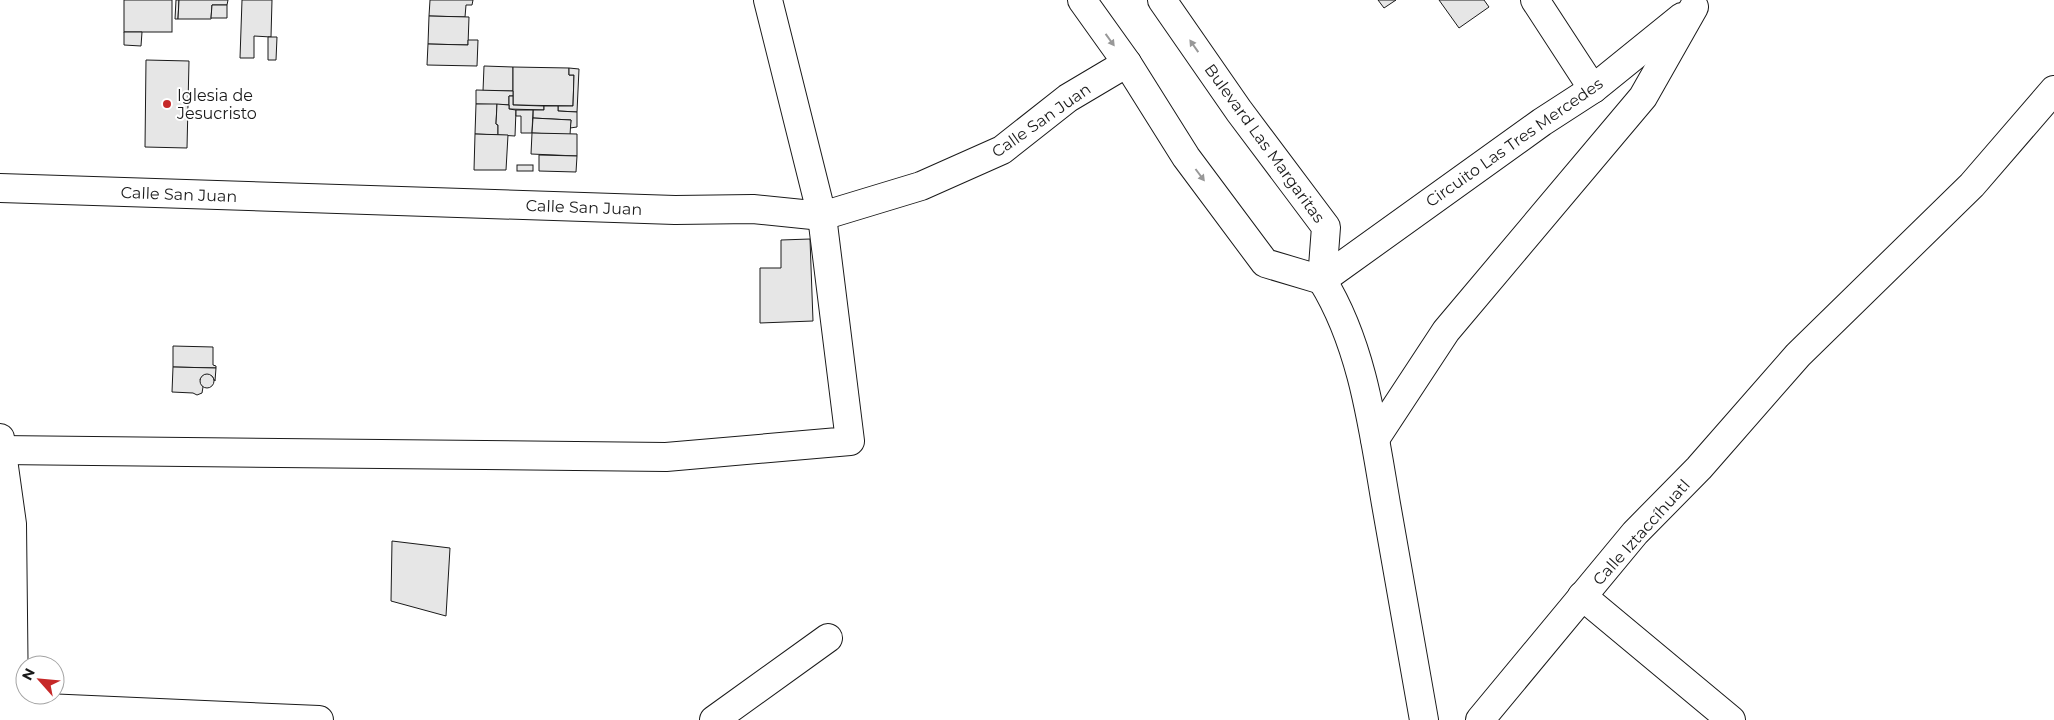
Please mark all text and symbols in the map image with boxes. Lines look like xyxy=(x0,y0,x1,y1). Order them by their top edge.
one-way arrow xyxy=(1105,33,1115,46)
one-way arrow xyxy=(1189,39,1199,53)
street label: Bulevard Las Margaritas xyxy=(1201,60,1329,227)
street label: Circuito Las Tres Mercedes xyxy=(1422,74,1607,211)
street label: Calle San Juan xyxy=(988,79,1094,162)
place label: Iglesia de Jesucristo xyxy=(176,86,257,123)
marker: Iglesia de Jesucristo xyxy=(161,98,173,110)
one-way arrow xyxy=(1195,168,1205,182)
street label: Calle San Juan xyxy=(120,183,237,206)
street label: Calle San Juan xyxy=(525,196,642,219)
street label: Calle Iztaccíhuatl xyxy=(1589,476,1694,589)
north arrow xyxy=(15,655,65,705)
text: N xyxy=(18,665,39,683)

